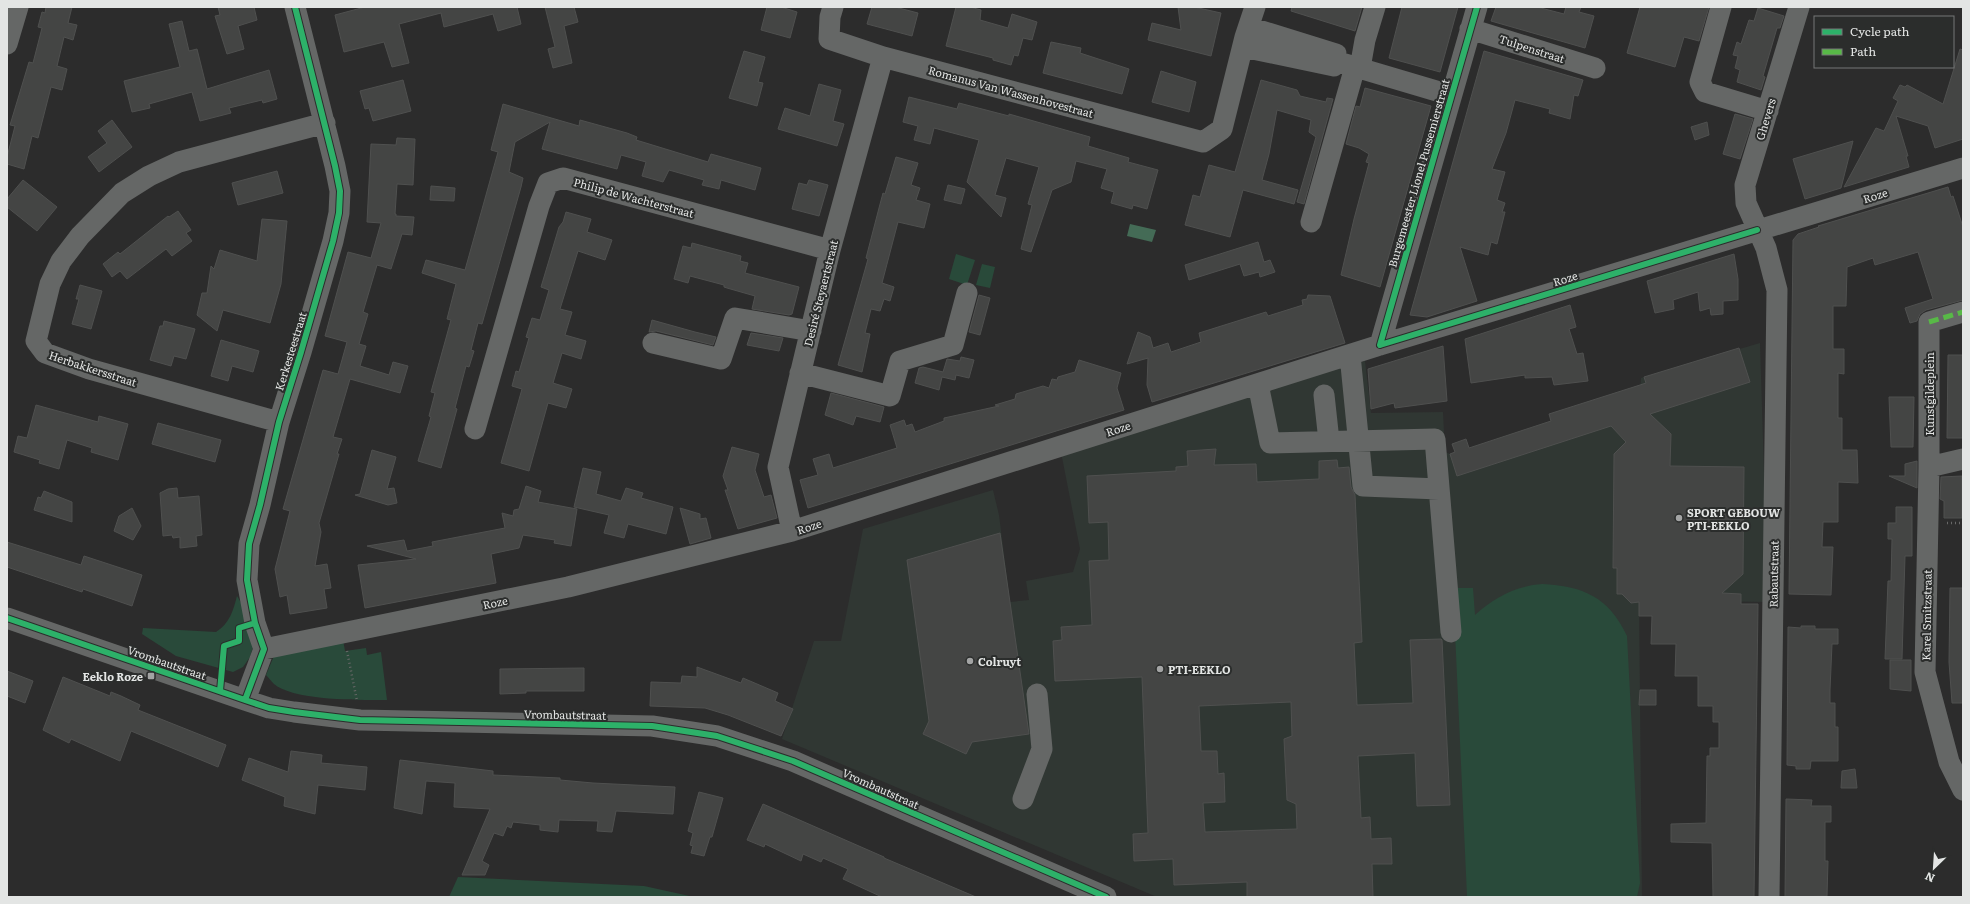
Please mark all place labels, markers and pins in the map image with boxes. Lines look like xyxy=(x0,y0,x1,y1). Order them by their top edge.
place label: SPORT GEBOUW PTI-EEKLO xyxy=(1687,504,1781,533)
marker: SPORT GEBOUW PTI-EEKLO xyxy=(1674,513,1684,523)
place label: Colruyt xyxy=(978,653,1021,669)
marker: Colruyt xyxy=(965,656,975,666)
place label: PTI-EEKLO xyxy=(1168,661,1231,677)
marker: PTI-EEKLO xyxy=(1155,664,1165,674)
place label: Eeklo Roze xyxy=(82,668,143,684)
marker: Eeklo Roze xyxy=(146,671,156,681)

